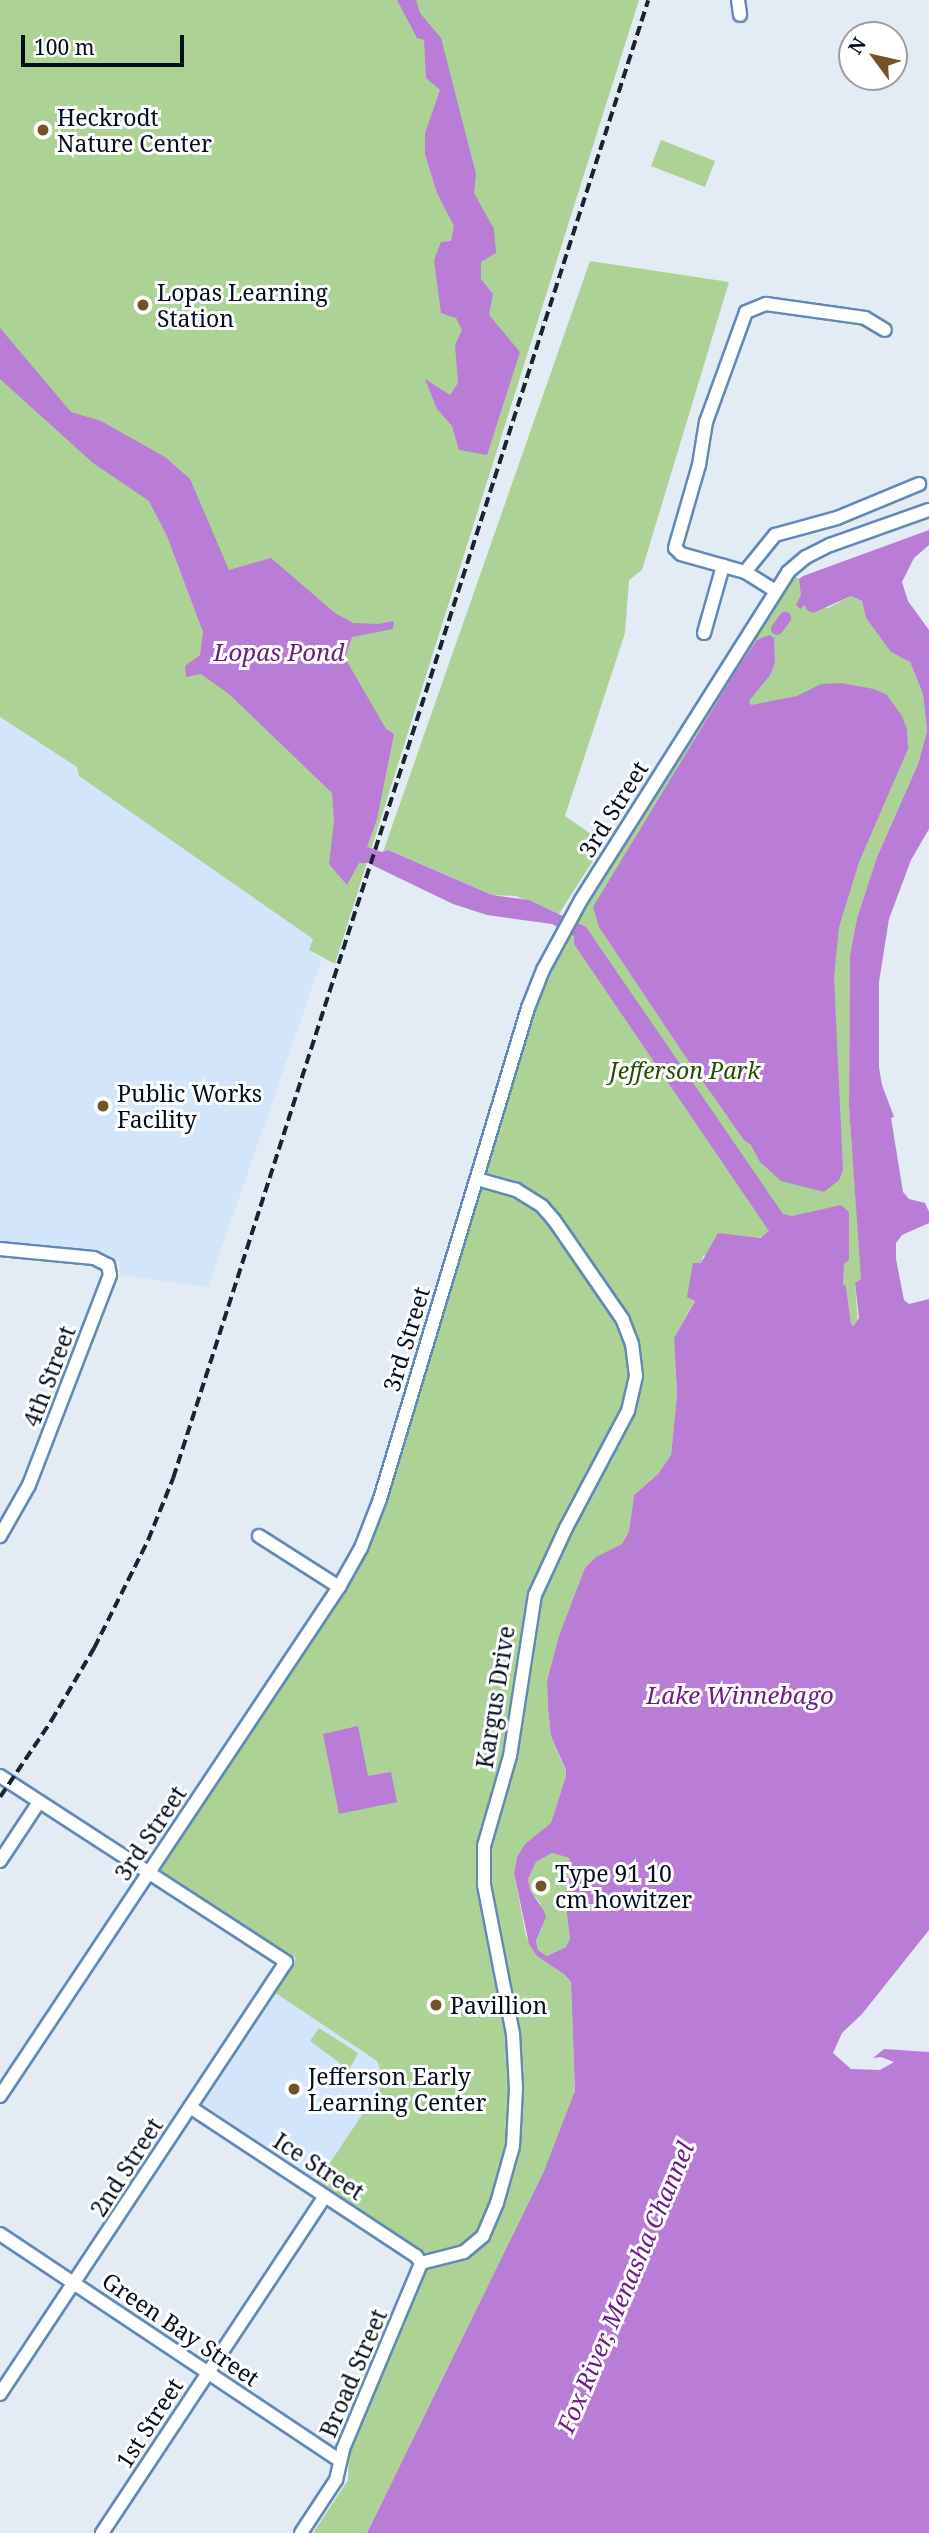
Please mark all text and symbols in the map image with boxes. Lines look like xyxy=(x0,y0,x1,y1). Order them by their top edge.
scale bar xyxy=(24,21,187,65)
north arrow xyxy=(838,21,908,91)
text: N xyxy=(842,32,872,59)
text: 100 m xyxy=(34,33,95,61)
place label: Heckrodt Nature Center xyxy=(57,103,212,157)
marker: Heckrodt Nature Center xyxy=(35,122,51,138)
place label: Lopas Learning Station xyxy=(157,278,328,332)
marker: Lopas Learning Station xyxy=(135,297,151,313)
water label: Lopas Pond xyxy=(214,638,344,666)
street label: 3rd Street xyxy=(573,756,653,862)
park label: Jefferson Park xyxy=(610,1056,760,1084)
place label: Public Works Facility xyxy=(117,1079,262,1133)
marker: Public Works Facility xyxy=(95,1098,111,1114)
street label: 3rd Street xyxy=(377,1283,435,1395)
street label: 4th Street xyxy=(17,1322,81,1430)
street label: Kargus Drive xyxy=(470,1624,520,1770)
water label: Lake Winnebago xyxy=(646,1681,834,1709)
street label: 3rd Street xyxy=(108,1781,192,1885)
place label: Type 91 10 cm howitzer xyxy=(555,1859,692,1913)
marker: Type 91 10 cm howitzer xyxy=(533,1878,549,1894)
place label: Pavillion xyxy=(450,1991,547,2019)
marker: Pavillion xyxy=(428,1997,444,2013)
place label: Jefferson Early Learning Center xyxy=(308,2062,486,2116)
marker: Jefferson Early Learning Center xyxy=(286,2081,302,2097)
street label: 2nd Street xyxy=(84,2113,168,2221)
street label: Ice Street xyxy=(269,2127,369,2205)
water label: Fox River, Menasha Channel xyxy=(551,2137,699,2437)
street label: Green Bay Street xyxy=(97,2266,265,2392)
street label: Broad Street xyxy=(314,2305,392,2441)
street label: 1st Street xyxy=(110,2373,188,2473)

